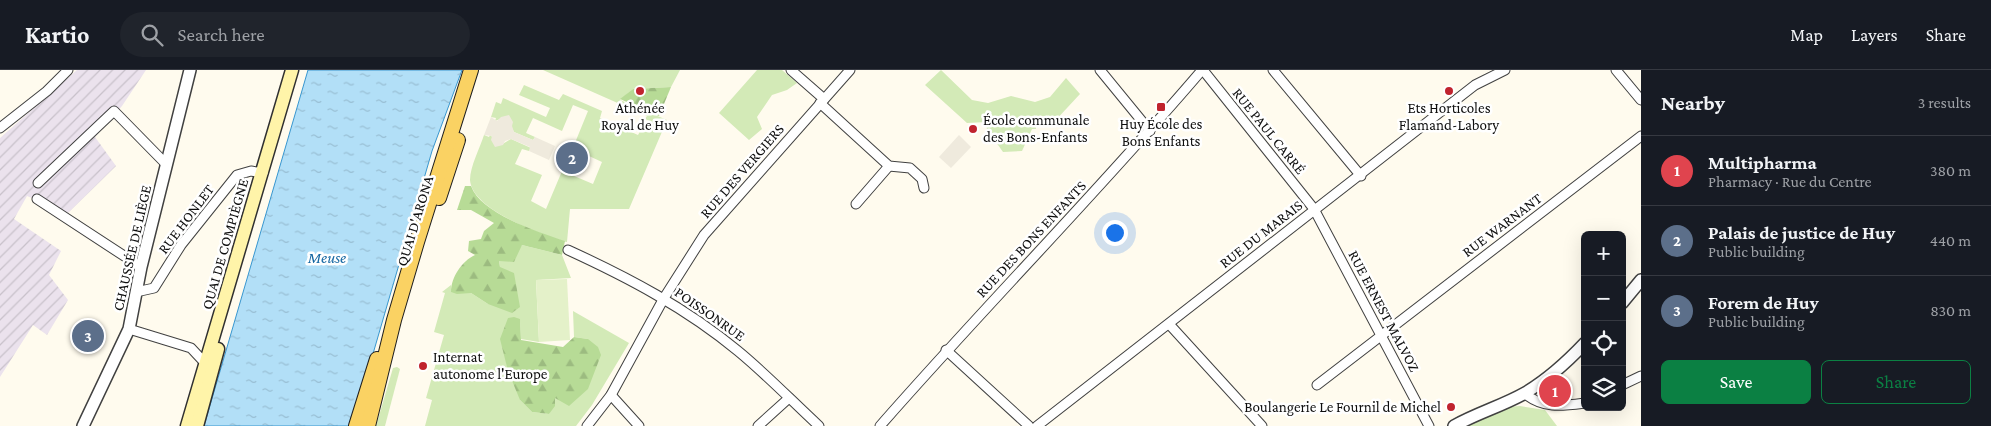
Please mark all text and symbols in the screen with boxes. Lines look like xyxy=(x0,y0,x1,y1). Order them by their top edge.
search box xyxy=(120,12,470,57)
text: Kartio xyxy=(25,21,90,48)
icon: search xyxy=(138,21,166,49)
text: Search here xyxy=(178,24,265,45)
text: Map xyxy=(1790,25,1823,45)
text: Layers xyxy=(1851,25,1898,45)
text: Share xyxy=(1926,25,1966,45)
marker: Athénée Royal de Huy xyxy=(634,85,646,97)
street label: RUE PAUL CARRÉ xyxy=(1229,85,1309,177)
marker: Ets Horticoles Flamand-Labory xyxy=(1443,85,1455,97)
text: Nearby xyxy=(1661,91,1725,115)
text: 3 results xyxy=(1918,94,1971,111)
place label: Athénée Royal de Huy xyxy=(601,100,679,134)
place label: Ets Horticoles Flamand-Labory xyxy=(1399,100,1499,134)
marker: Huy École des Bons Enfants xyxy=(1155,101,1167,113)
place label: École communale des Bons-Enfants xyxy=(983,112,1090,145)
place label: Huy École des Bons Enfants xyxy=(1120,116,1203,149)
street label: RUE DES VERGIERS xyxy=(697,121,787,221)
marker: École communale des Bons-Enfants xyxy=(967,123,979,135)
pin: 2 xyxy=(556,139,588,177)
text: Multipharma xyxy=(1708,152,1817,173)
text: 1 xyxy=(1674,162,1680,179)
text: 380 m xyxy=(1930,162,1971,179)
street label: QUAI D'ARONA xyxy=(394,173,437,268)
text: Pharmacy · Rue du Centre xyxy=(1708,173,1872,190)
street label: QUAI DE COMPIÈGNE xyxy=(199,177,251,311)
street label: RUE DES BONS ENFANTS xyxy=(973,177,1089,301)
street label: RUE HONLET xyxy=(155,181,217,257)
street label: CHAUSSÉE DE LIÈGE xyxy=(110,184,154,312)
street label: RUE WARNANT xyxy=(1459,190,1545,260)
street label: RUE DU MARAIS xyxy=(1217,197,1305,271)
your location xyxy=(1102,220,1128,246)
text: Palais de justice de Huy xyxy=(1708,222,1895,243)
map controls xyxy=(1581,231,1626,411)
button: + xyxy=(1581,231,1626,276)
text: 2 xyxy=(1673,232,1681,249)
text: 440 m xyxy=(1930,232,1971,249)
text: Public building xyxy=(1708,243,1805,260)
street label: RUE ERNEST MALVOZ xyxy=(1345,248,1423,374)
water label: Meuse xyxy=(307,249,346,266)
button: − xyxy=(1581,276,1626,321)
street label: POISSONRUE xyxy=(672,284,748,344)
text: Forem de Huy xyxy=(1708,292,1819,313)
text: 3 xyxy=(1673,302,1681,319)
text: 830 m xyxy=(1930,302,1971,319)
text: Public building xyxy=(1708,313,1805,330)
pin: 3 xyxy=(72,317,104,355)
button: locate xyxy=(1581,321,1626,366)
place label: Internat autonome l'Europe xyxy=(433,349,548,383)
marker: Internat autonome l'Europe xyxy=(417,360,429,372)
button: Save xyxy=(1661,360,1811,404)
button: Share xyxy=(1821,360,1971,404)
button: layers xyxy=(1581,366,1626,411)
pin: 1 xyxy=(1539,372,1571,410)
place label: Boulangerie Le Fournil de Michel xyxy=(1244,399,1441,416)
marker: Boulangerie Le Fournil de Michel xyxy=(1445,401,1457,413)

